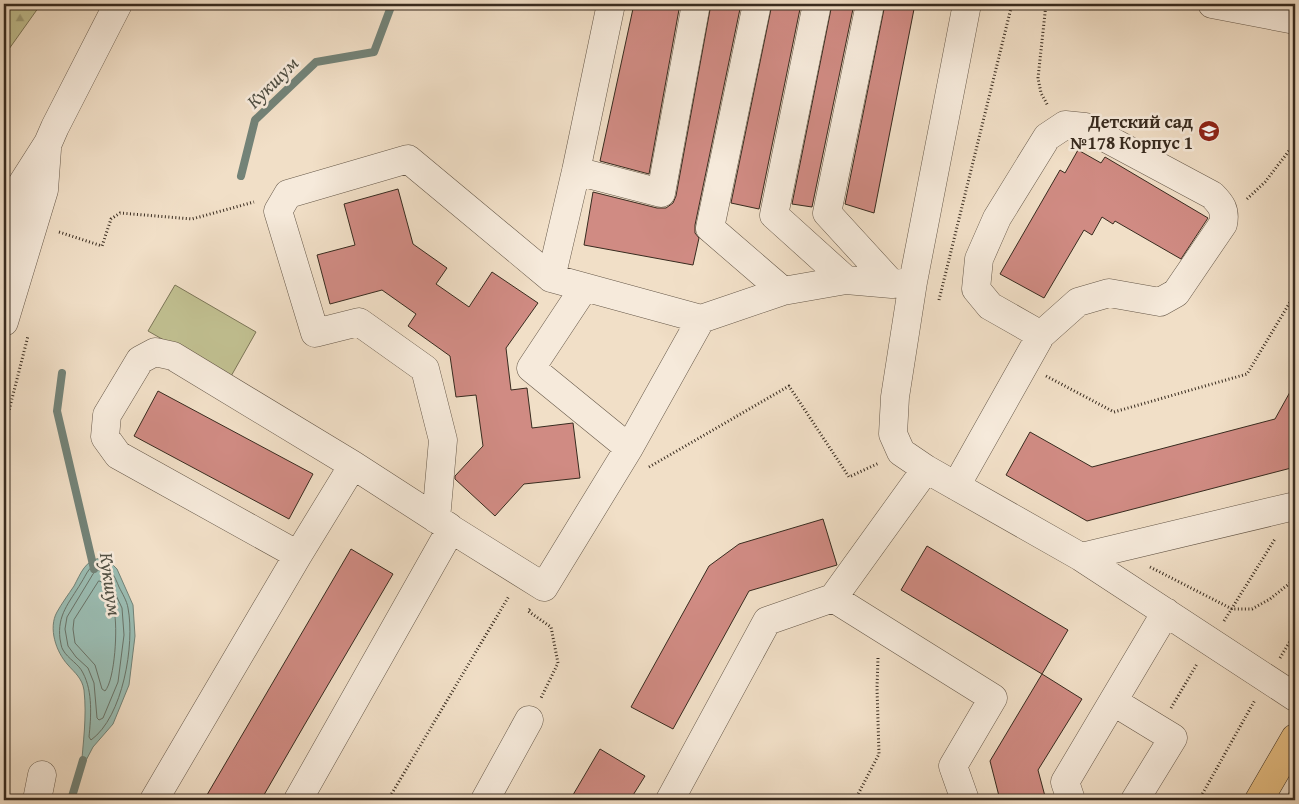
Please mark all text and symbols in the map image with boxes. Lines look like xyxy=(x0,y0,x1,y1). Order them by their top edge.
water label: Кукшум xyxy=(240,49,305,114)
place label: Детский сад №178 Корпус 1 xyxy=(1070,108,1193,156)
school or university icon: Детский сад №178 Корпус 1 xyxy=(1197,119,1221,143)
water label: Кукшум xyxy=(93,551,129,618)

